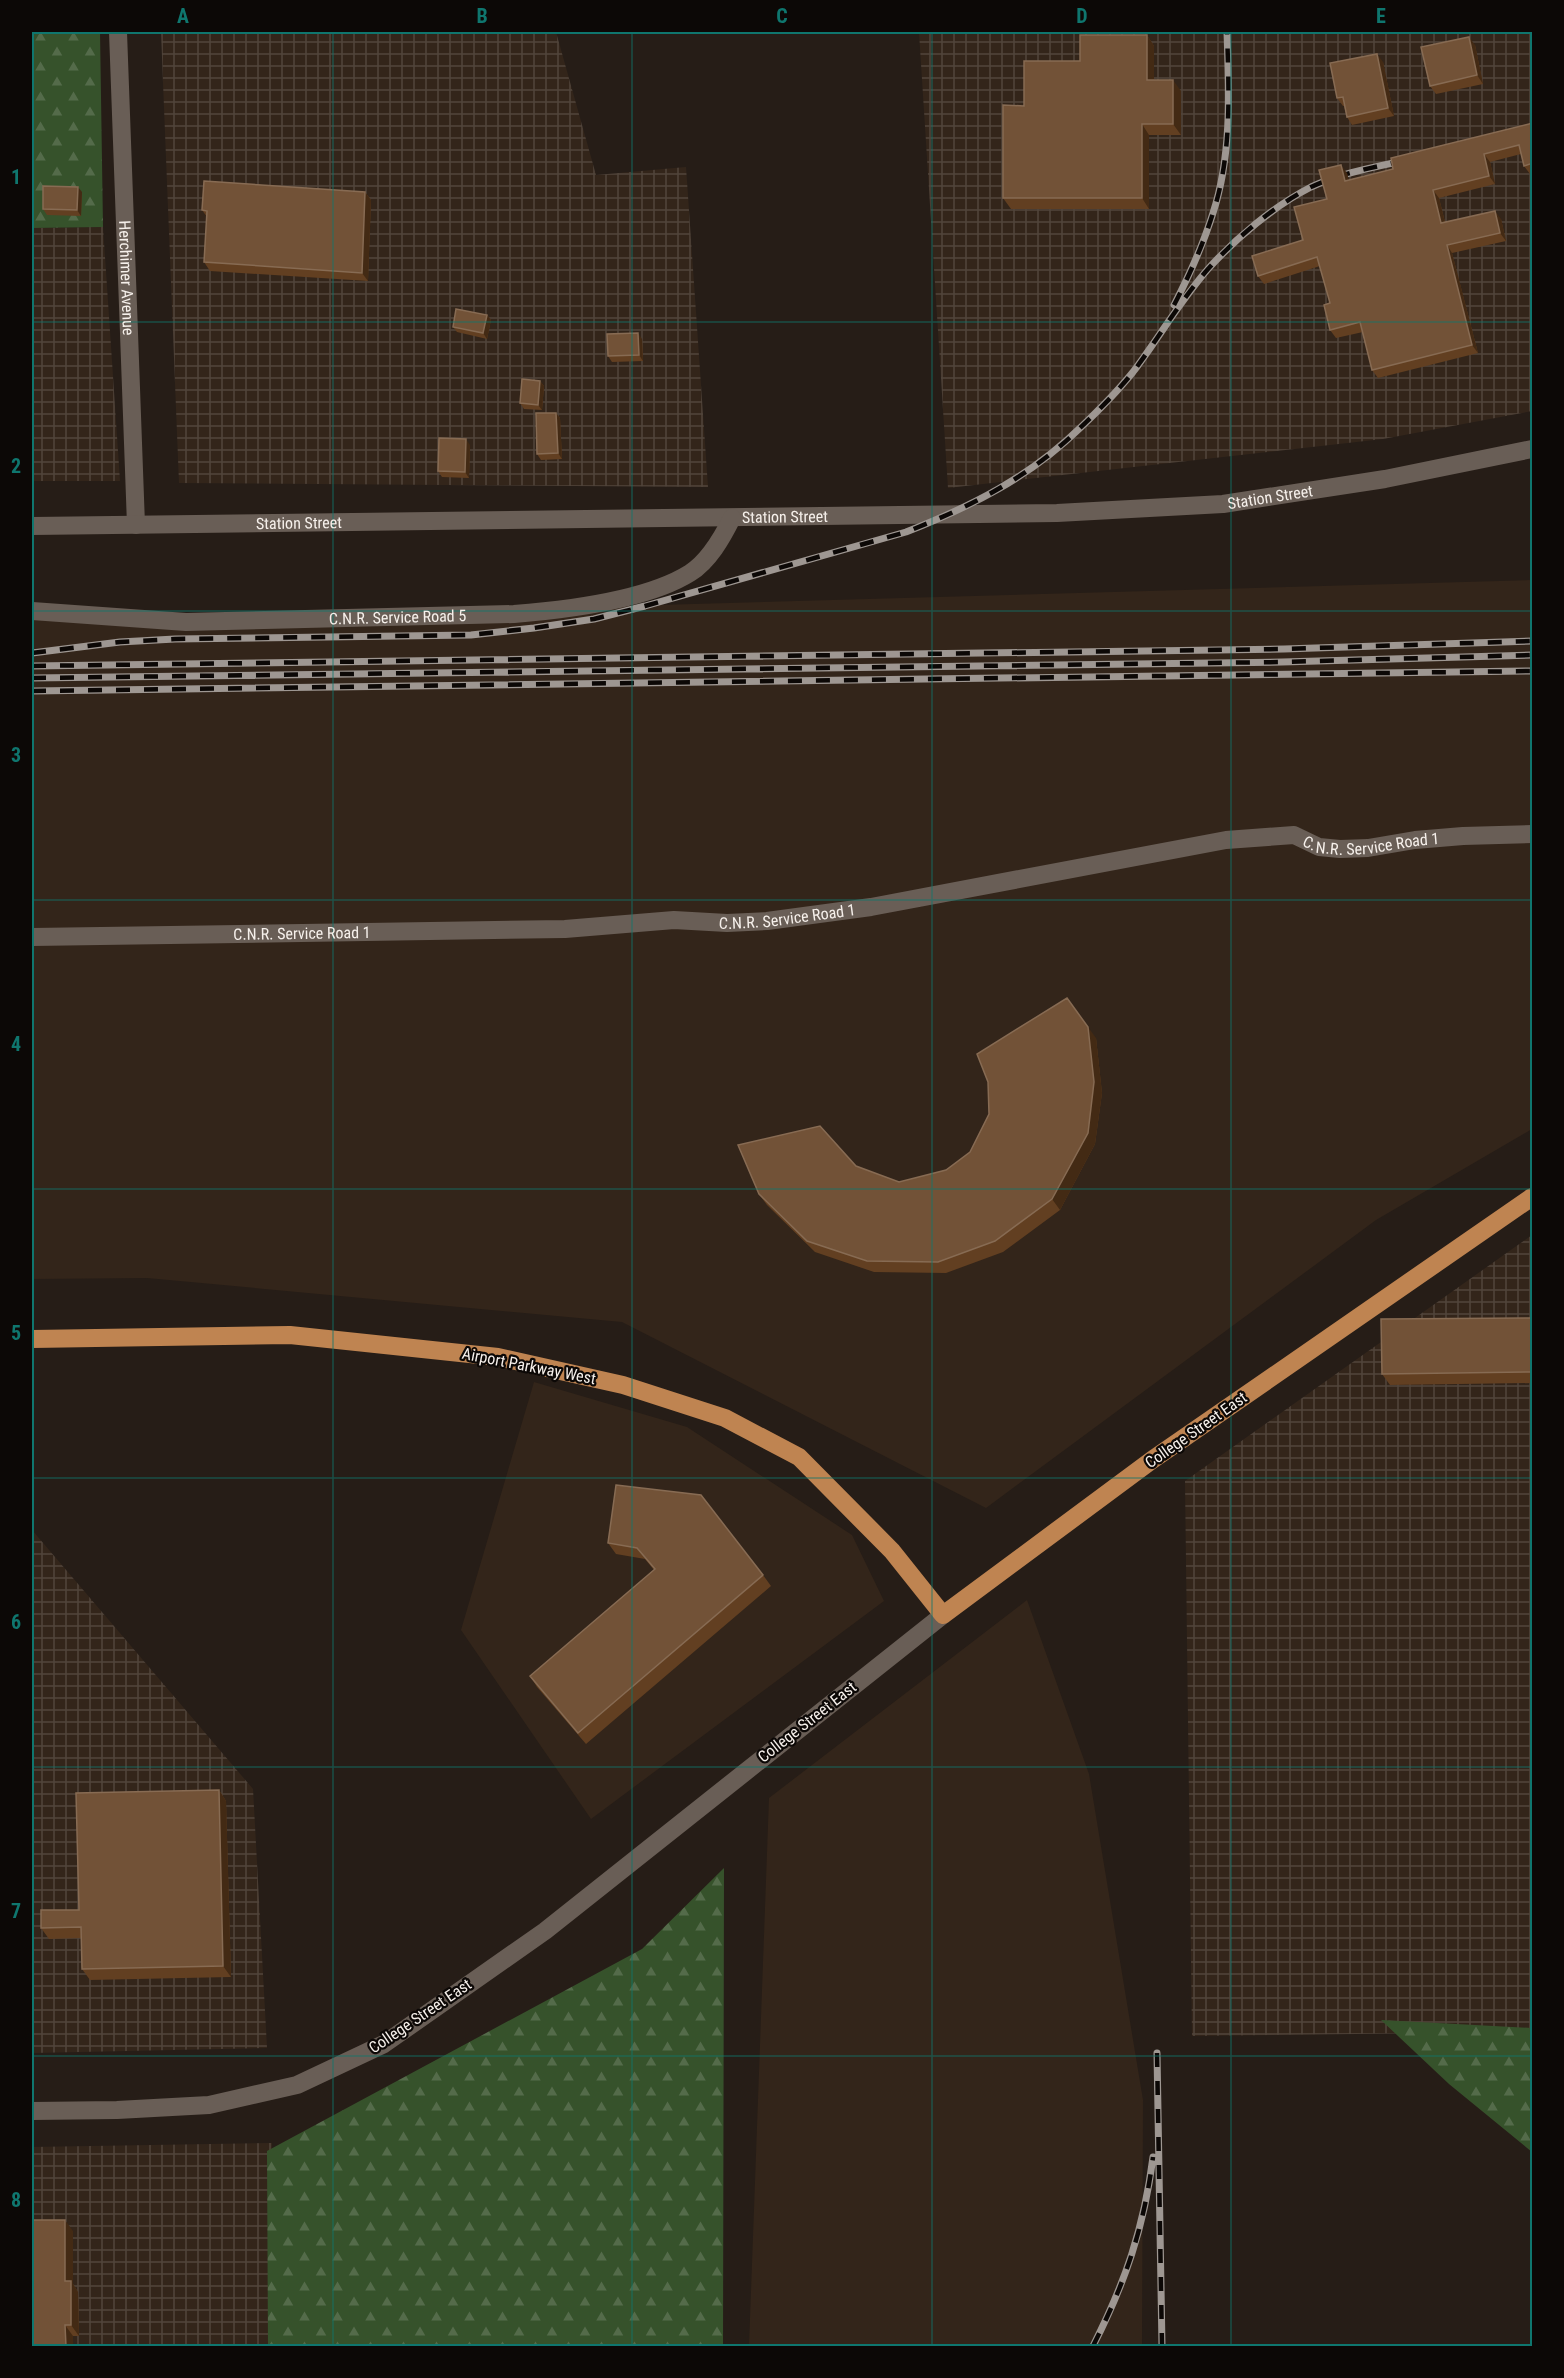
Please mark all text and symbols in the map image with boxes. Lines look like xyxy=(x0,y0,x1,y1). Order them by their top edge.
text: A xyxy=(177,4,189,28)
text: B xyxy=(476,4,488,28)
text: C xyxy=(776,4,788,28)
text: D xyxy=(1076,4,1088,28)
text: E xyxy=(1376,4,1386,28)
text: 1 xyxy=(11,165,21,189)
street label: Herchimer Avenue xyxy=(115,220,139,336)
text: 2 xyxy=(11,454,21,478)
street label: Station Street xyxy=(1226,481,1314,513)
street label: Station Street xyxy=(742,506,828,526)
street label: Station Street xyxy=(256,513,342,533)
street label: C.N.R. Service Road 5 xyxy=(329,606,467,628)
text: 3 xyxy=(11,743,21,767)
street label: C.N.R. Service Road 1 xyxy=(1300,829,1440,859)
street label: C.N.R. Service Road 1 xyxy=(718,900,857,933)
street label: C.N.R. Service Road 1 xyxy=(233,922,371,943)
text: 4 xyxy=(11,1032,21,1056)
text: 5 xyxy=(11,1321,21,1345)
street label: Airport Parkway West xyxy=(461,1344,598,1388)
street label: College Street East xyxy=(1141,1388,1251,1472)
text: 6 xyxy=(11,1610,21,1634)
street label: College Street East xyxy=(754,1677,860,1766)
text: 7 xyxy=(11,1899,21,1923)
street label: College Street East xyxy=(365,1974,475,2057)
text: 8 xyxy=(11,2188,21,2212)

